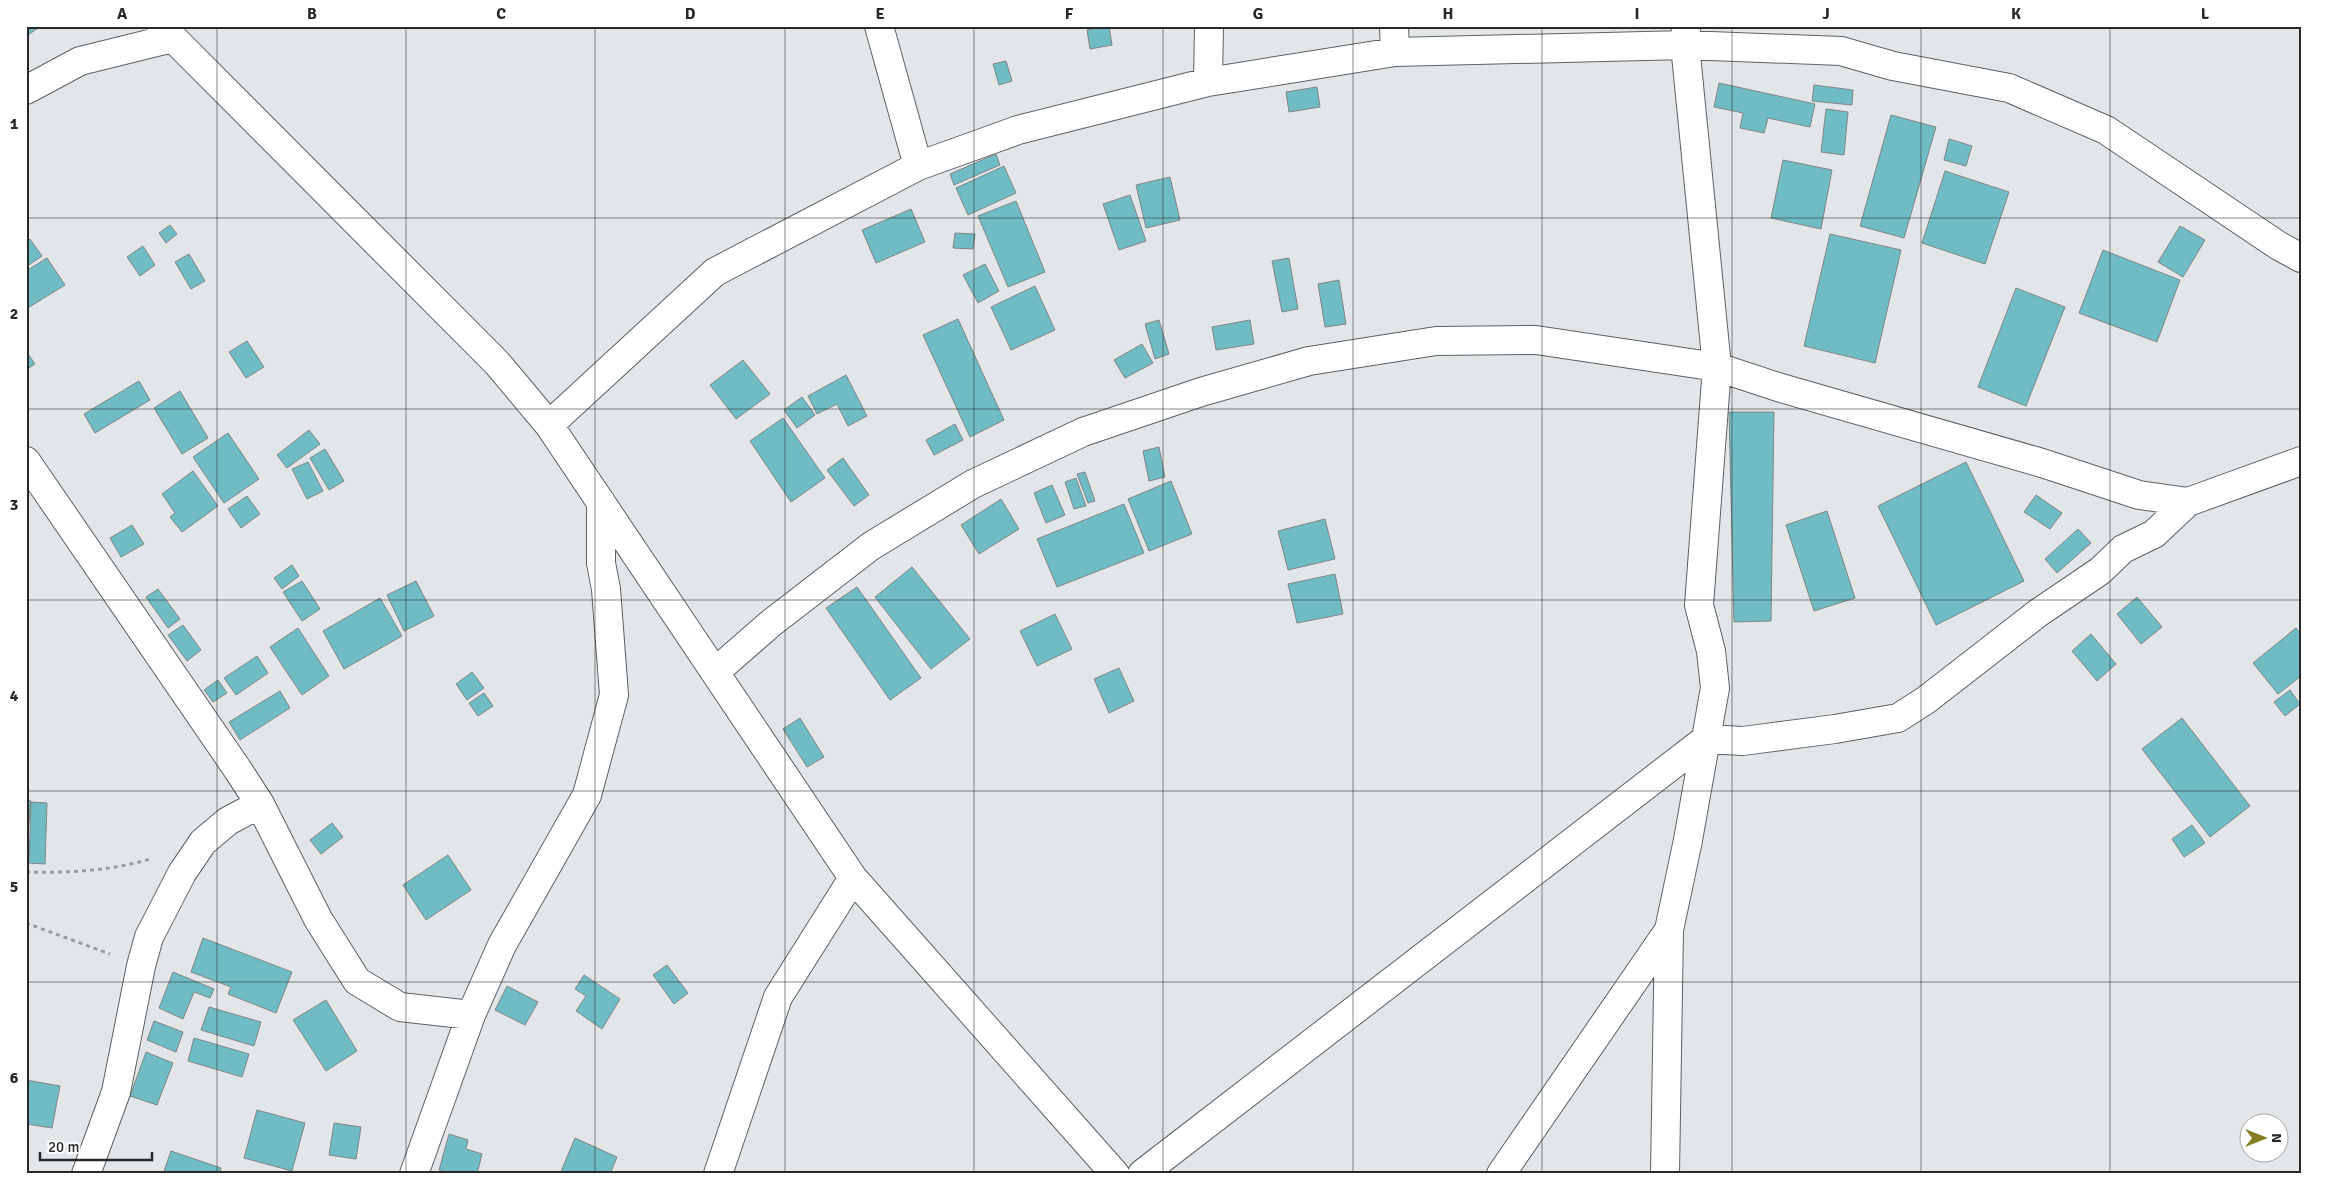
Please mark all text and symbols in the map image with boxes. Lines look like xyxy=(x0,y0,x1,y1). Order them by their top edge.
text: A xyxy=(117,4,128,24)
text: B xyxy=(307,4,317,24)
text: C xyxy=(496,4,506,24)
text: D xyxy=(685,4,696,24)
text: E xyxy=(875,4,885,24)
text: F xyxy=(1065,4,1074,24)
text: G xyxy=(1253,4,1263,24)
text: H xyxy=(1443,4,1453,24)
text: I xyxy=(1634,4,1640,24)
text: J xyxy=(1822,4,1830,24)
text: K xyxy=(2011,4,2021,24)
text: L xyxy=(2201,4,2210,24)
text: 1 xyxy=(10,114,19,134)
text: 2 xyxy=(10,304,18,324)
text: 3 xyxy=(10,495,18,515)
text: 4 xyxy=(10,686,19,706)
text: 5 xyxy=(10,877,18,897)
text: 6 xyxy=(10,1068,19,1088)
north arrow xyxy=(2240,1112,2290,1162)
scale bar xyxy=(40,1130,152,1162)
text: N xyxy=(2268,1133,2285,1143)
text: 20 m xyxy=(48,1138,79,1156)

